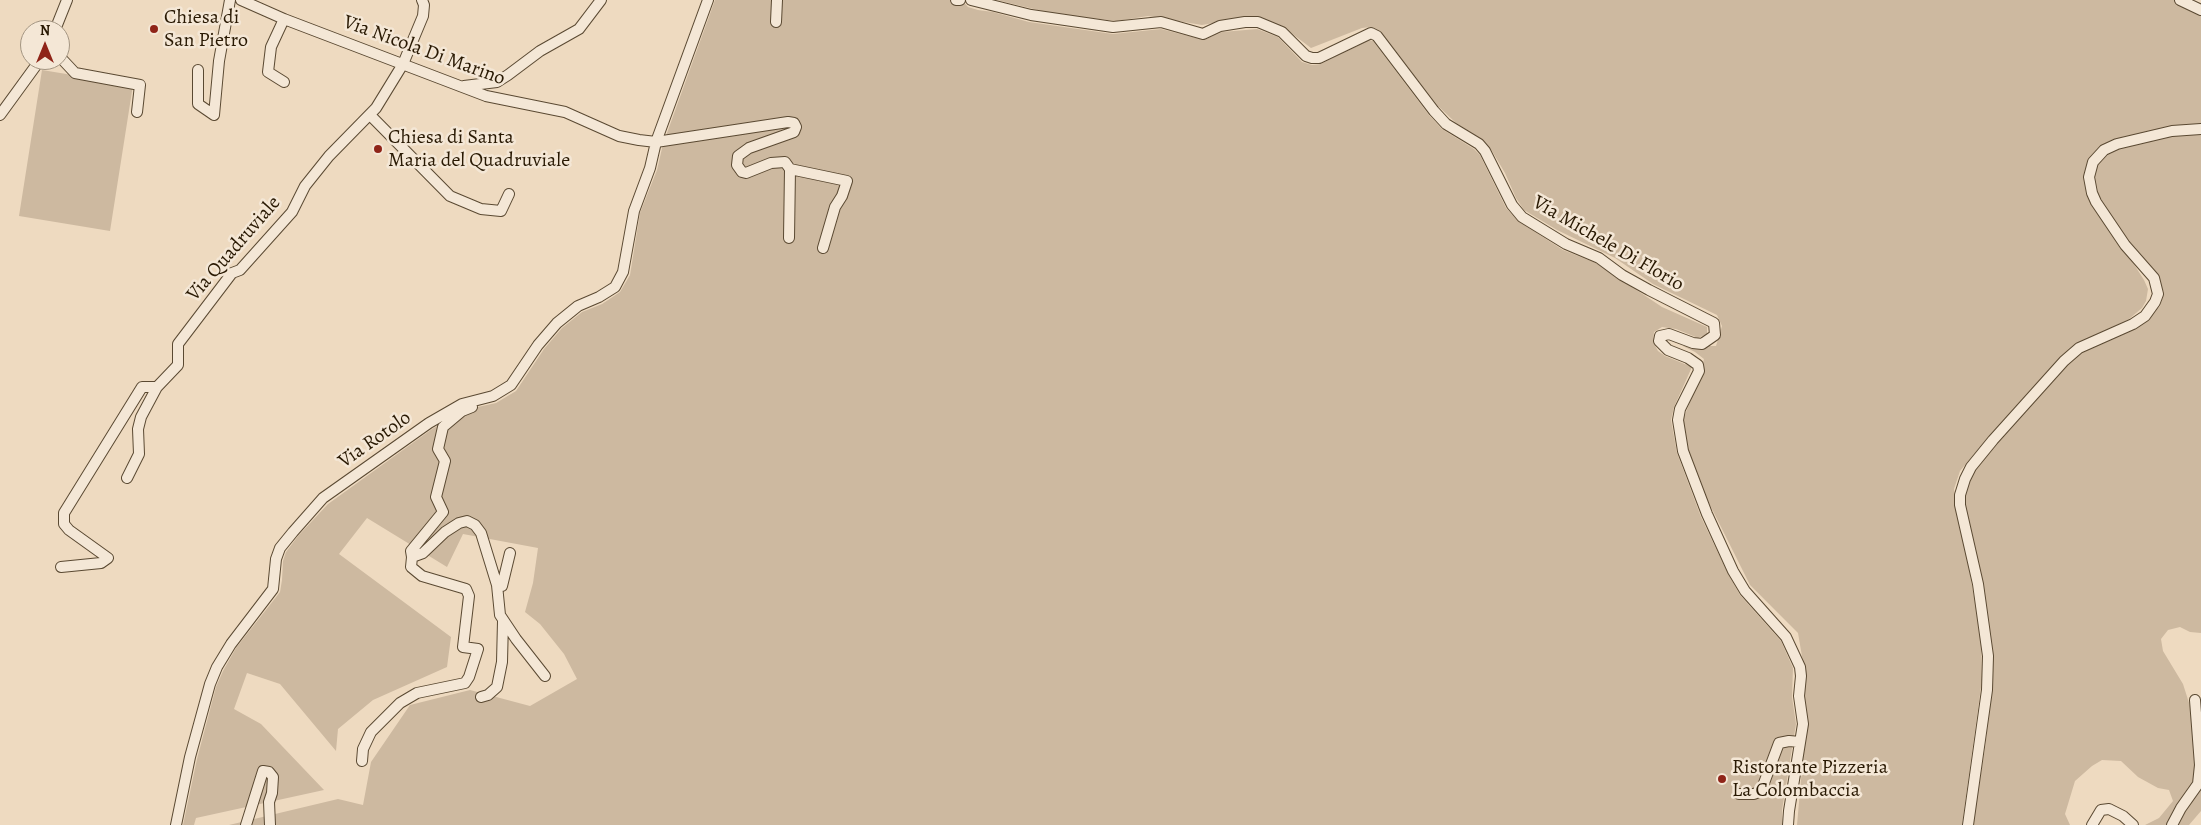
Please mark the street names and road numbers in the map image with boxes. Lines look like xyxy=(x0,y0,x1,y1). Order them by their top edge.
street label: Via Nicola Di Marino xyxy=(340,11,508,91)
street label: Via Michele Di Florio xyxy=(1528,191,1688,297)
street label: Via Quadruviale xyxy=(182,192,286,306)
street label: Via Rotolo xyxy=(334,406,416,474)

